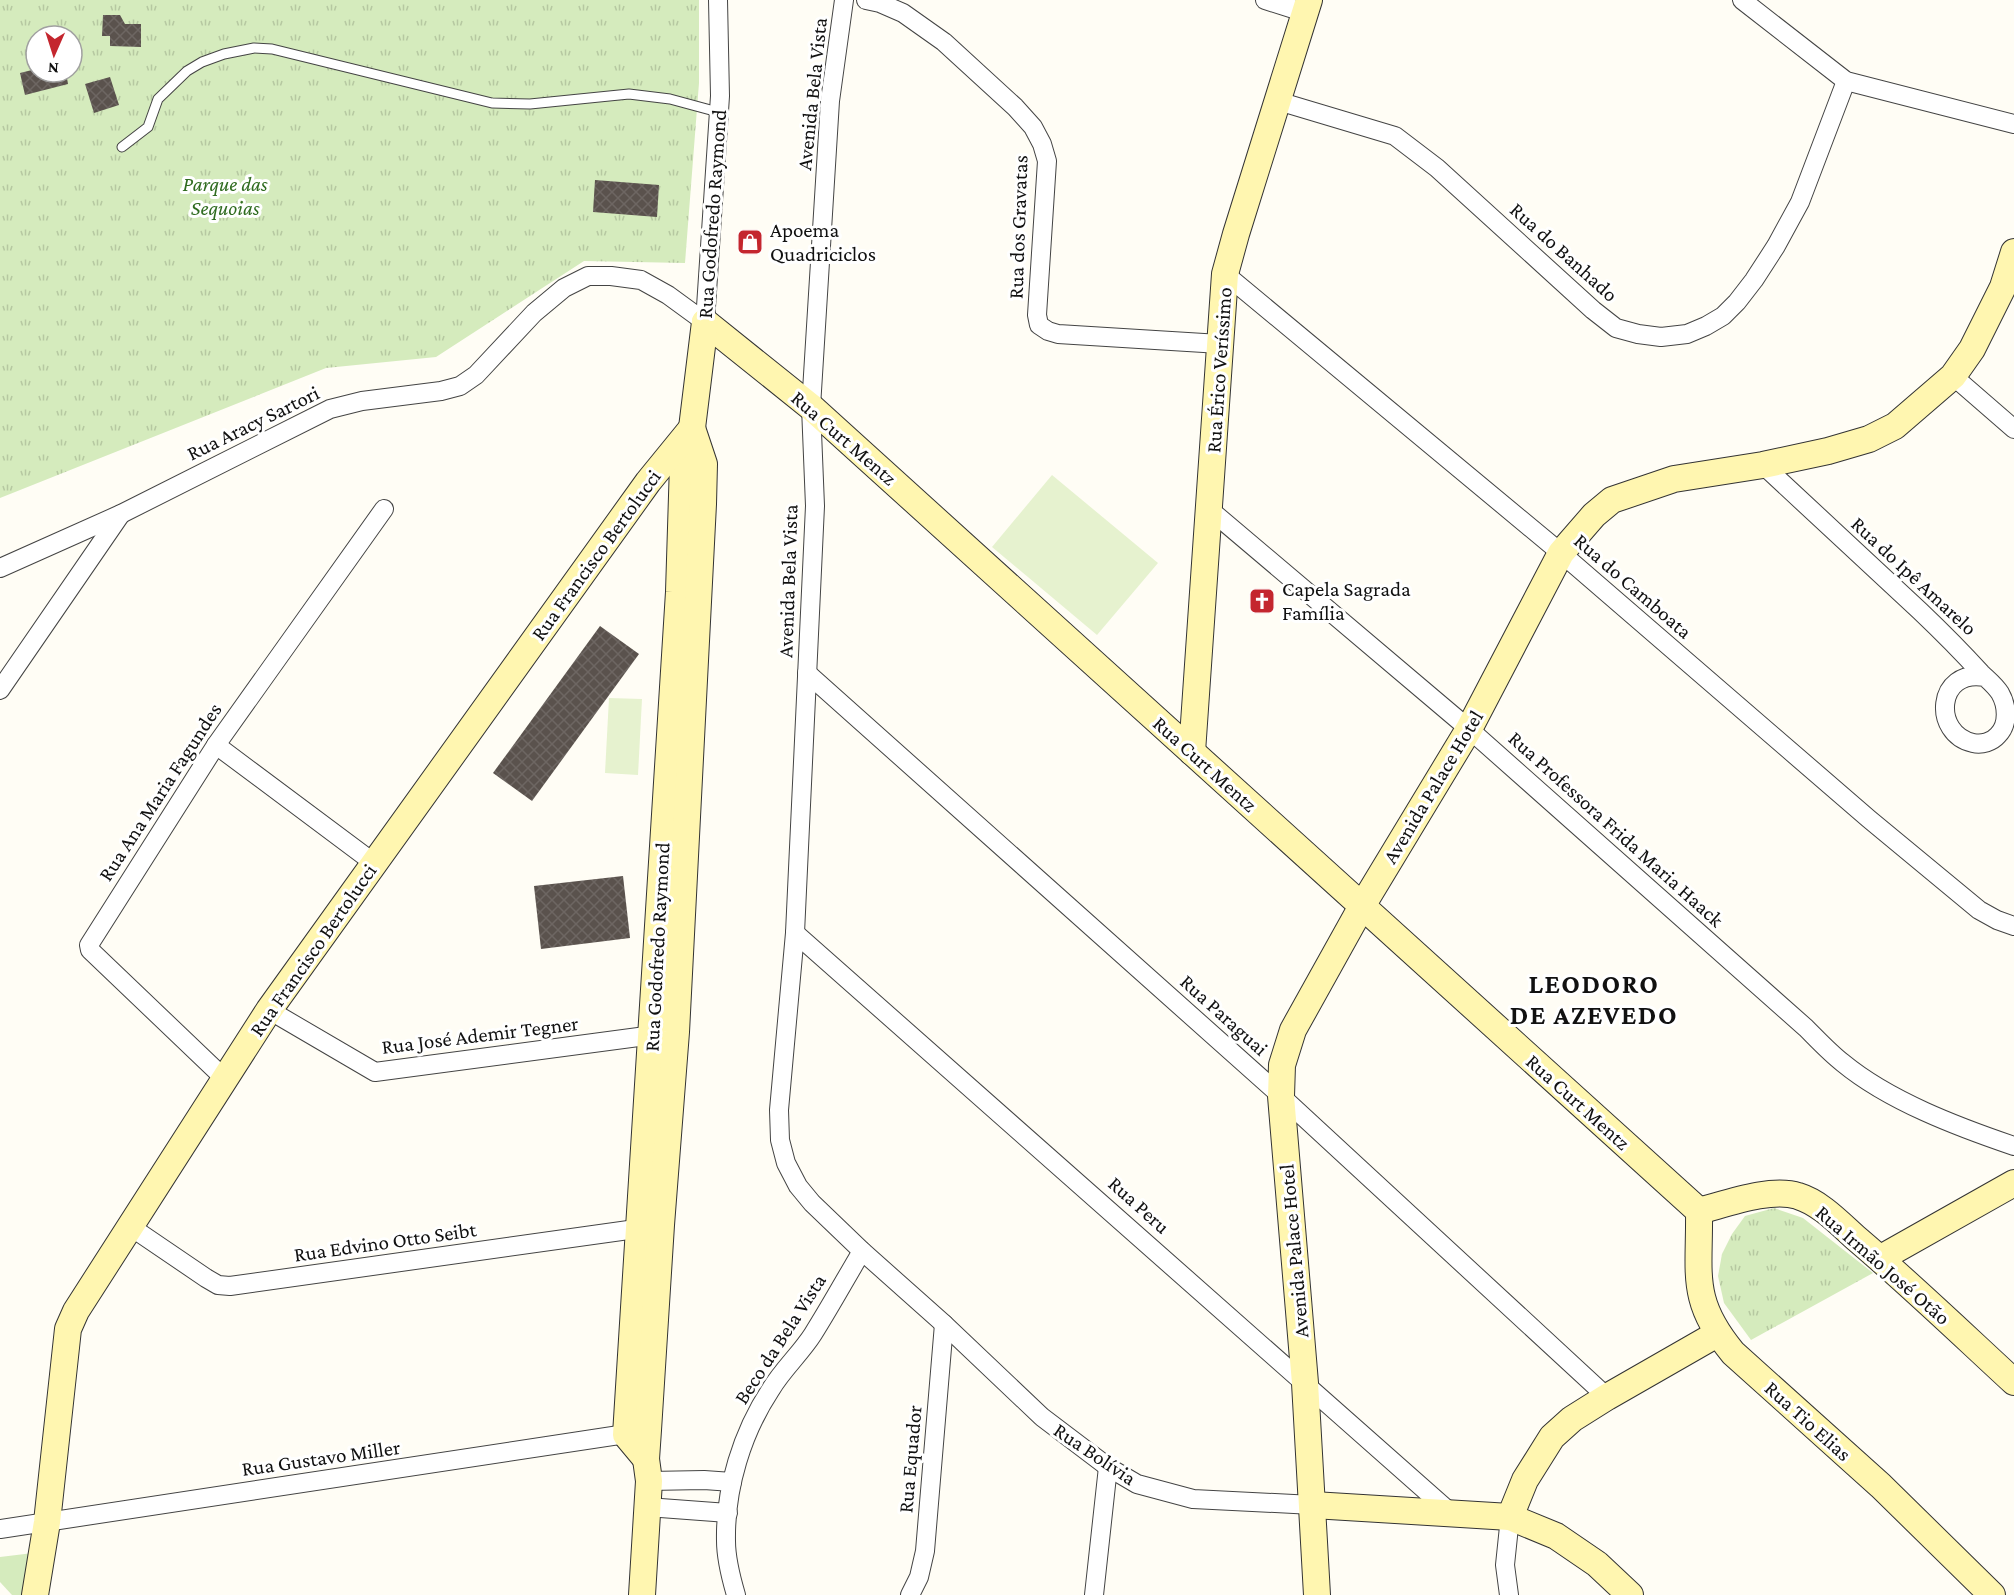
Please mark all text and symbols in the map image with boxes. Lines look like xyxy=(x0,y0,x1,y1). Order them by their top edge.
street label: Avenida Bela Vista xyxy=(792,16,832,172)
north arrow xyxy=(24,24,84,84)
text: N xyxy=(47,60,59,77)
street label: Rua Godofredo Raymond xyxy=(693,109,731,319)
street label: Rua dos Gravatas xyxy=(1003,155,1033,299)
park label: Parque das Sequoias xyxy=(183,172,268,220)
street label: Rua do Banhado xyxy=(1505,197,1623,307)
place label: Apoema Quadriciclos xyxy=(770,218,876,266)
shop icon: Apoema Quadriciclos xyxy=(735,227,765,257)
street label: Rua Érico Veríssimo xyxy=(1201,286,1237,454)
street label: Rua Aracy Sartori xyxy=(183,380,324,465)
street label: Rua Curt Mentz xyxy=(786,386,902,490)
street label: Rua Francisco Bertolucci xyxy=(526,465,666,645)
street label: Avenida Bela Vista xyxy=(773,504,803,658)
street label: Rua do Ipê Amarelo xyxy=(1846,512,1982,640)
street label: Rua do Camboata xyxy=(1569,528,1697,644)
place label: Capela Sagrada Família xyxy=(1282,577,1411,625)
church icon: Capela Sagrada Família xyxy=(1247,586,1277,616)
street label: Rua Ana Maria Fagundes xyxy=(93,698,227,886)
street label: Avenida Palace Hotel xyxy=(1378,706,1488,868)
street label: Rua Curt Mentz xyxy=(1148,711,1262,817)
street label: Rua Professora Frida Maria Haack xyxy=(1504,726,1728,932)
street label: Rua Godofredo Raymond xyxy=(640,842,674,1052)
street label: Rua Francisco Bertolucci xyxy=(244,859,382,1041)
street label: Rua Paraguai xyxy=(1175,969,1273,1061)
district label: LEODORO DE AZEVEDO xyxy=(1510,969,1678,1030)
street label: Rua José Ademir Tegner xyxy=(380,1011,580,1059)
street label: Rua Curt Mentz xyxy=(1521,1049,1635,1155)
street label: Avenida Palace Hotel xyxy=(1274,1163,1314,1339)
street label: Rua Peru xyxy=(1103,1171,1175,1239)
street label: Rua Irmão José Otão xyxy=(1811,1200,1955,1330)
street label: Rua Edvino Otto Seibt xyxy=(292,1217,479,1267)
street label: Beco da Bela Vista xyxy=(729,1269,831,1409)
street label: Rua Tio Elias xyxy=(1760,1376,1856,1466)
street label: Rua Equador xyxy=(893,1404,927,1514)
street label: Rua Bolívia xyxy=(1049,1418,1141,1490)
street label: Rua Gustavo Miller xyxy=(240,1435,402,1481)

